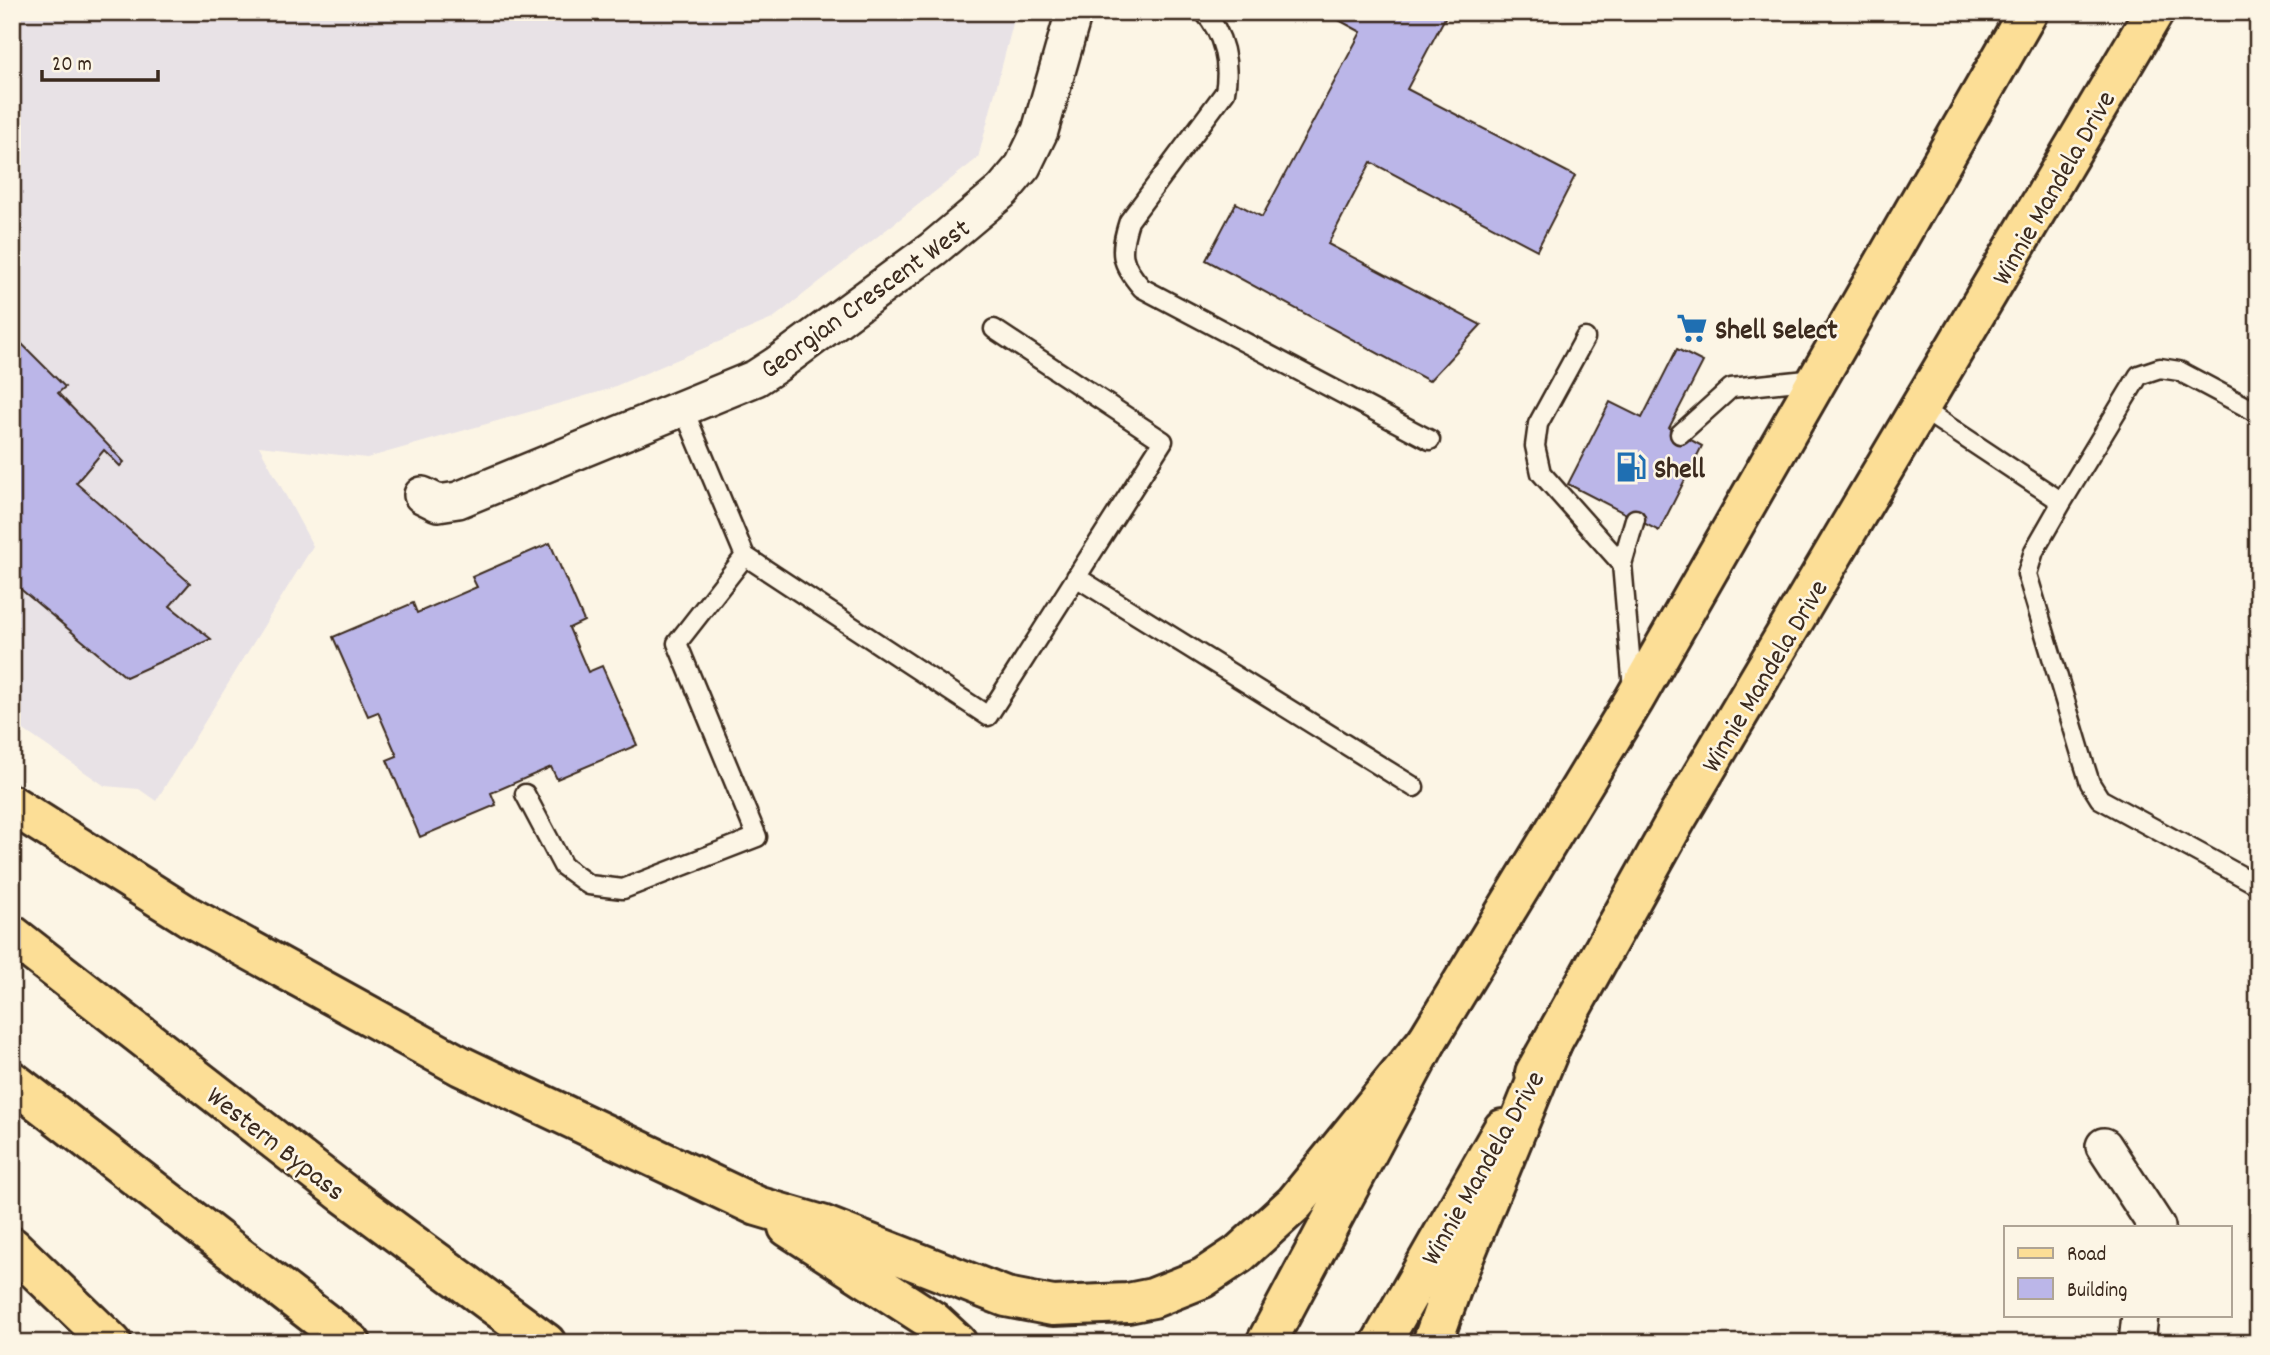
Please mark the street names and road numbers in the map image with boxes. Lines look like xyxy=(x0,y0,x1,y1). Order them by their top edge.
street label: Winnie Mandela Drive xyxy=(1984,85,2128,294)
street label: Georgian Crescent West xyxy=(754,211,980,391)
street label: Winnie Mandela Drive xyxy=(1694,573,1841,782)
street label: Winnie Mandela Drive xyxy=(1413,1065,1557,1274)
street label: Western Bypass xyxy=(196,1079,352,1213)

